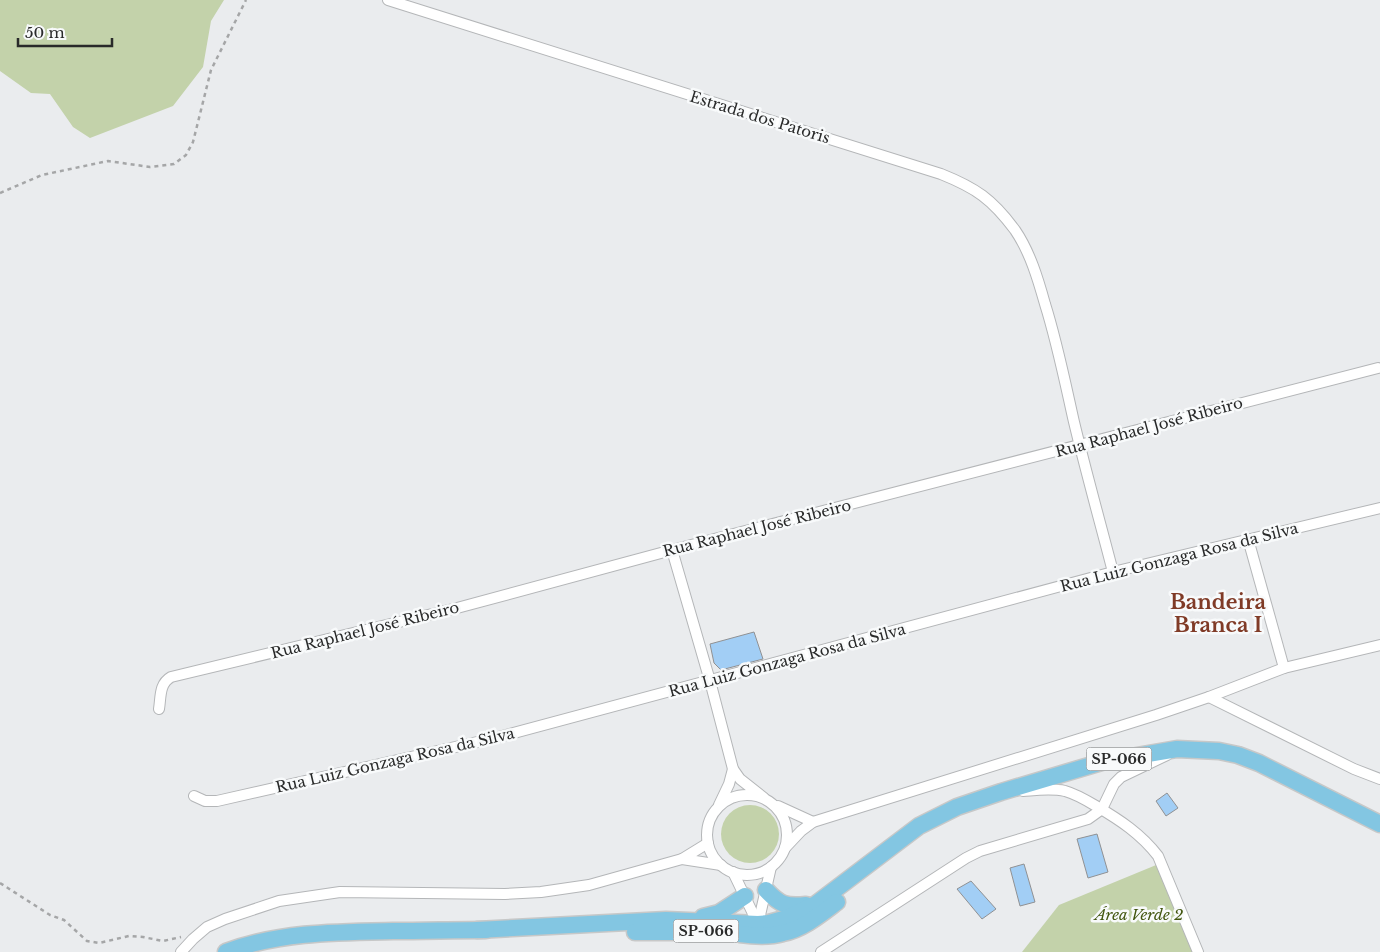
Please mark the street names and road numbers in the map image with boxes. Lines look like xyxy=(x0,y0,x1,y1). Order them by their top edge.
street label: Estrada dos Patoris xyxy=(688,87,833,147)
street label: Rua Raphael José Ribeiro xyxy=(1053,393,1245,461)
street label: Rua Raphael José Ribeiro xyxy=(661,495,853,561)
street label: Rua Luiz Gonzaga Rosa da Silva xyxy=(1058,518,1301,596)
street label: Rua Raphael José Ribeiro xyxy=(269,597,461,663)
street label: Rua Luiz Gonzaga Rosa da Silva xyxy=(666,619,908,701)
street label: Rua Luiz Gonzaga Rosa da Silva xyxy=(274,723,517,797)
road number: SP-066 xyxy=(1086,748,1152,771)
road number: SP-066 xyxy=(674,919,738,942)

